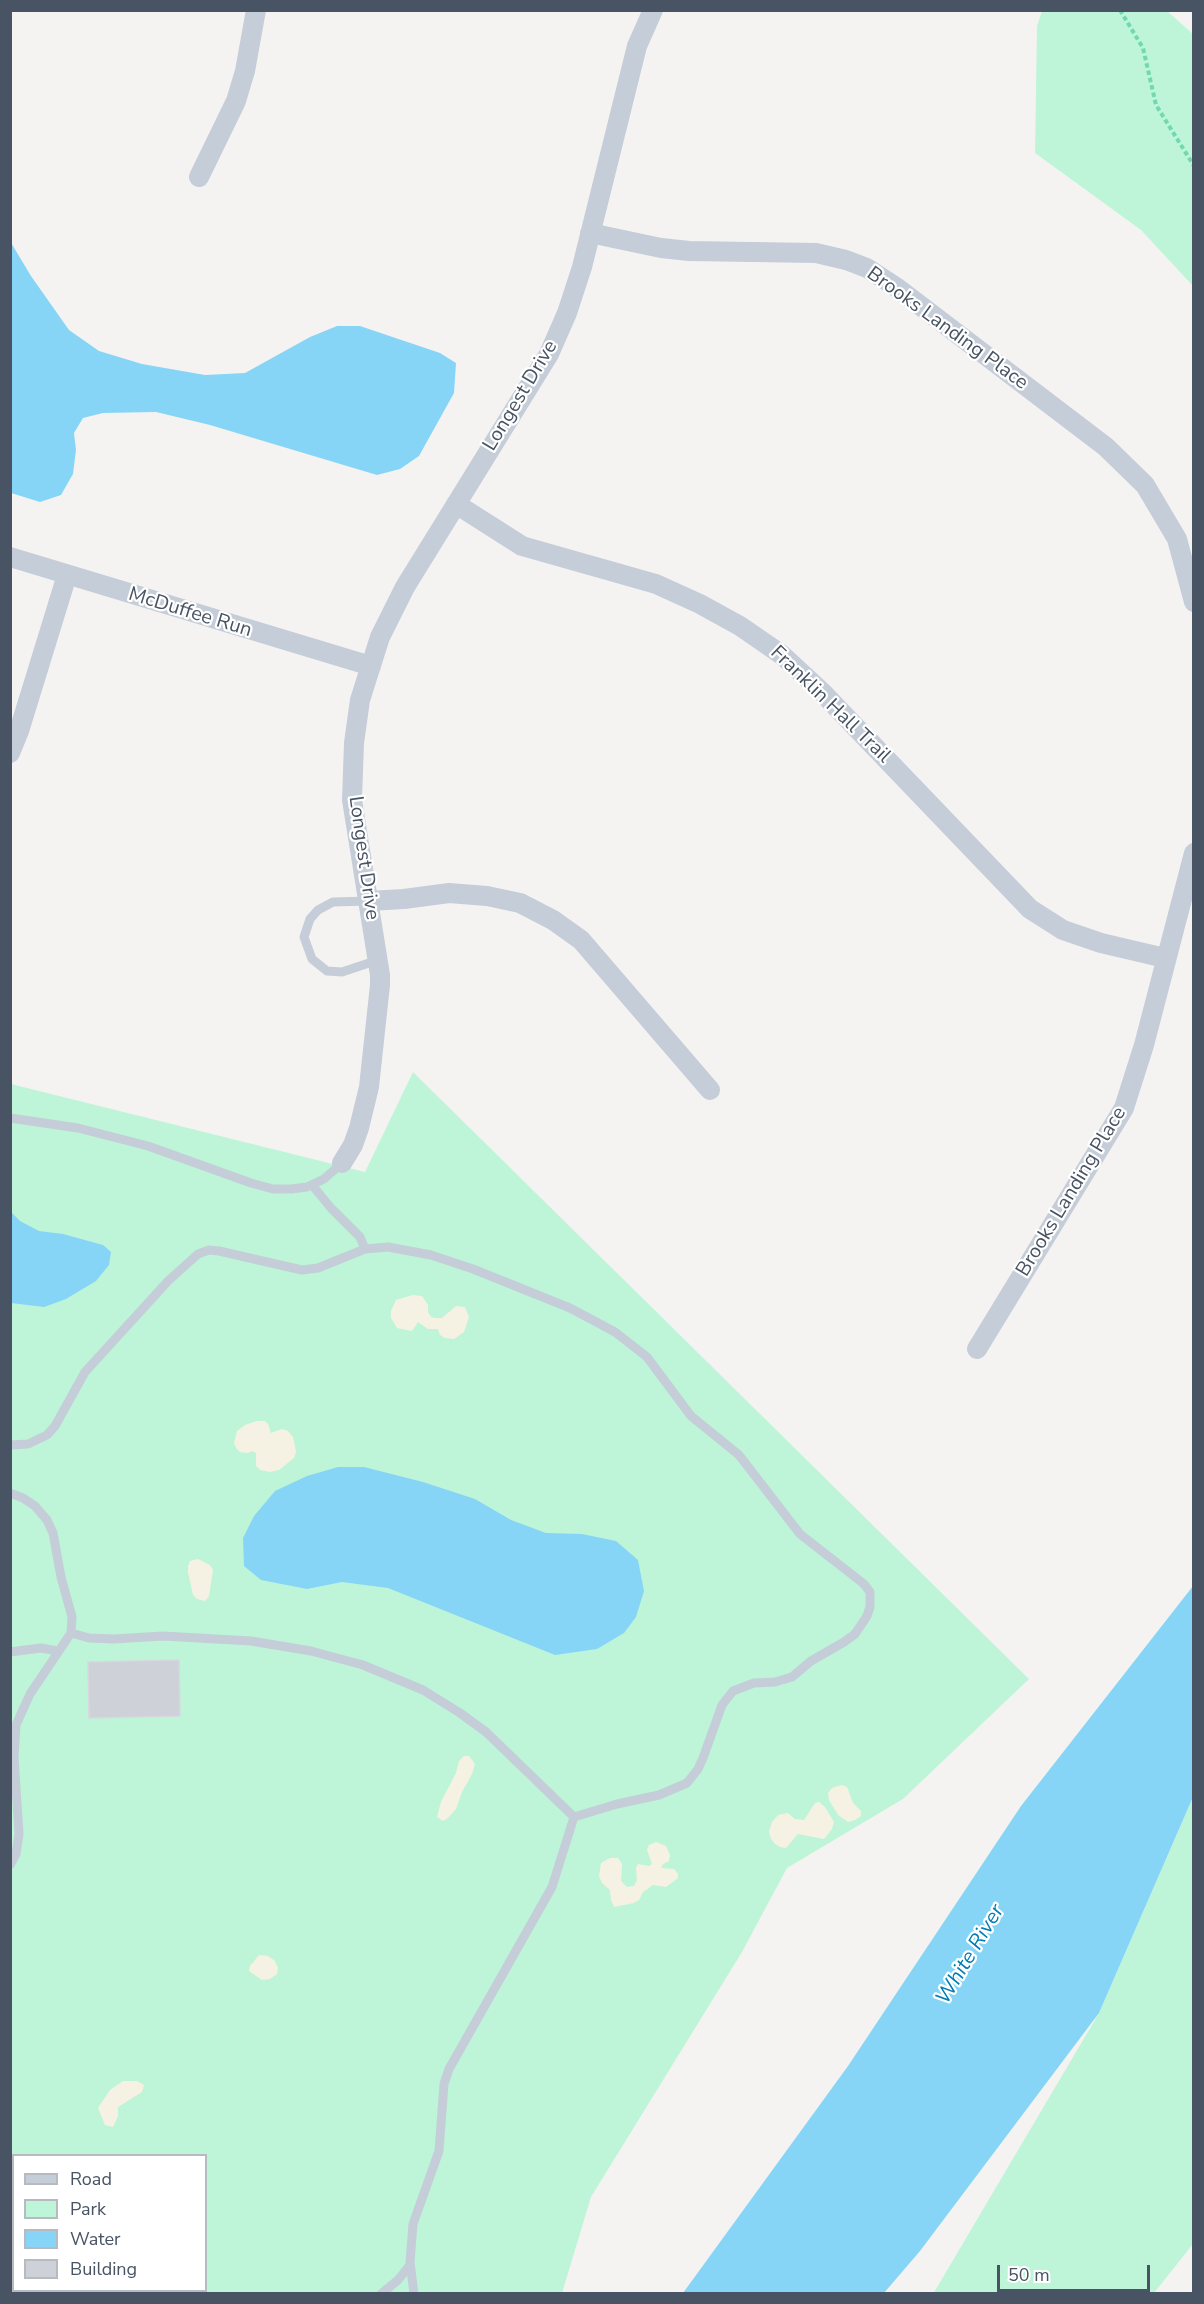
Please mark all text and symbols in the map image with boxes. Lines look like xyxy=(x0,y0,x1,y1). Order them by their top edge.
street label: Brooks Landing Place xyxy=(862,262,1032,396)
street label: Longest Drive xyxy=(479,336,563,456)
street label: McDuffee Run xyxy=(126,583,254,643)
street label: Franklin Hall Trail xyxy=(765,641,895,769)
street label: Longest Drive xyxy=(342,795,384,921)
street label: Brooks Landing Place xyxy=(1012,1103,1132,1281)
water label: White River xyxy=(931,1901,1011,2009)
legend xyxy=(12,2154,207,2292)
text: Road xyxy=(70,2167,112,2191)
text: Park xyxy=(70,2197,106,2221)
text: Water xyxy=(70,2227,121,2251)
scale bar xyxy=(1000,2253,1153,2291)
text: Building xyxy=(70,2257,137,2281)
text: 50 m xyxy=(1008,2263,1050,2287)

